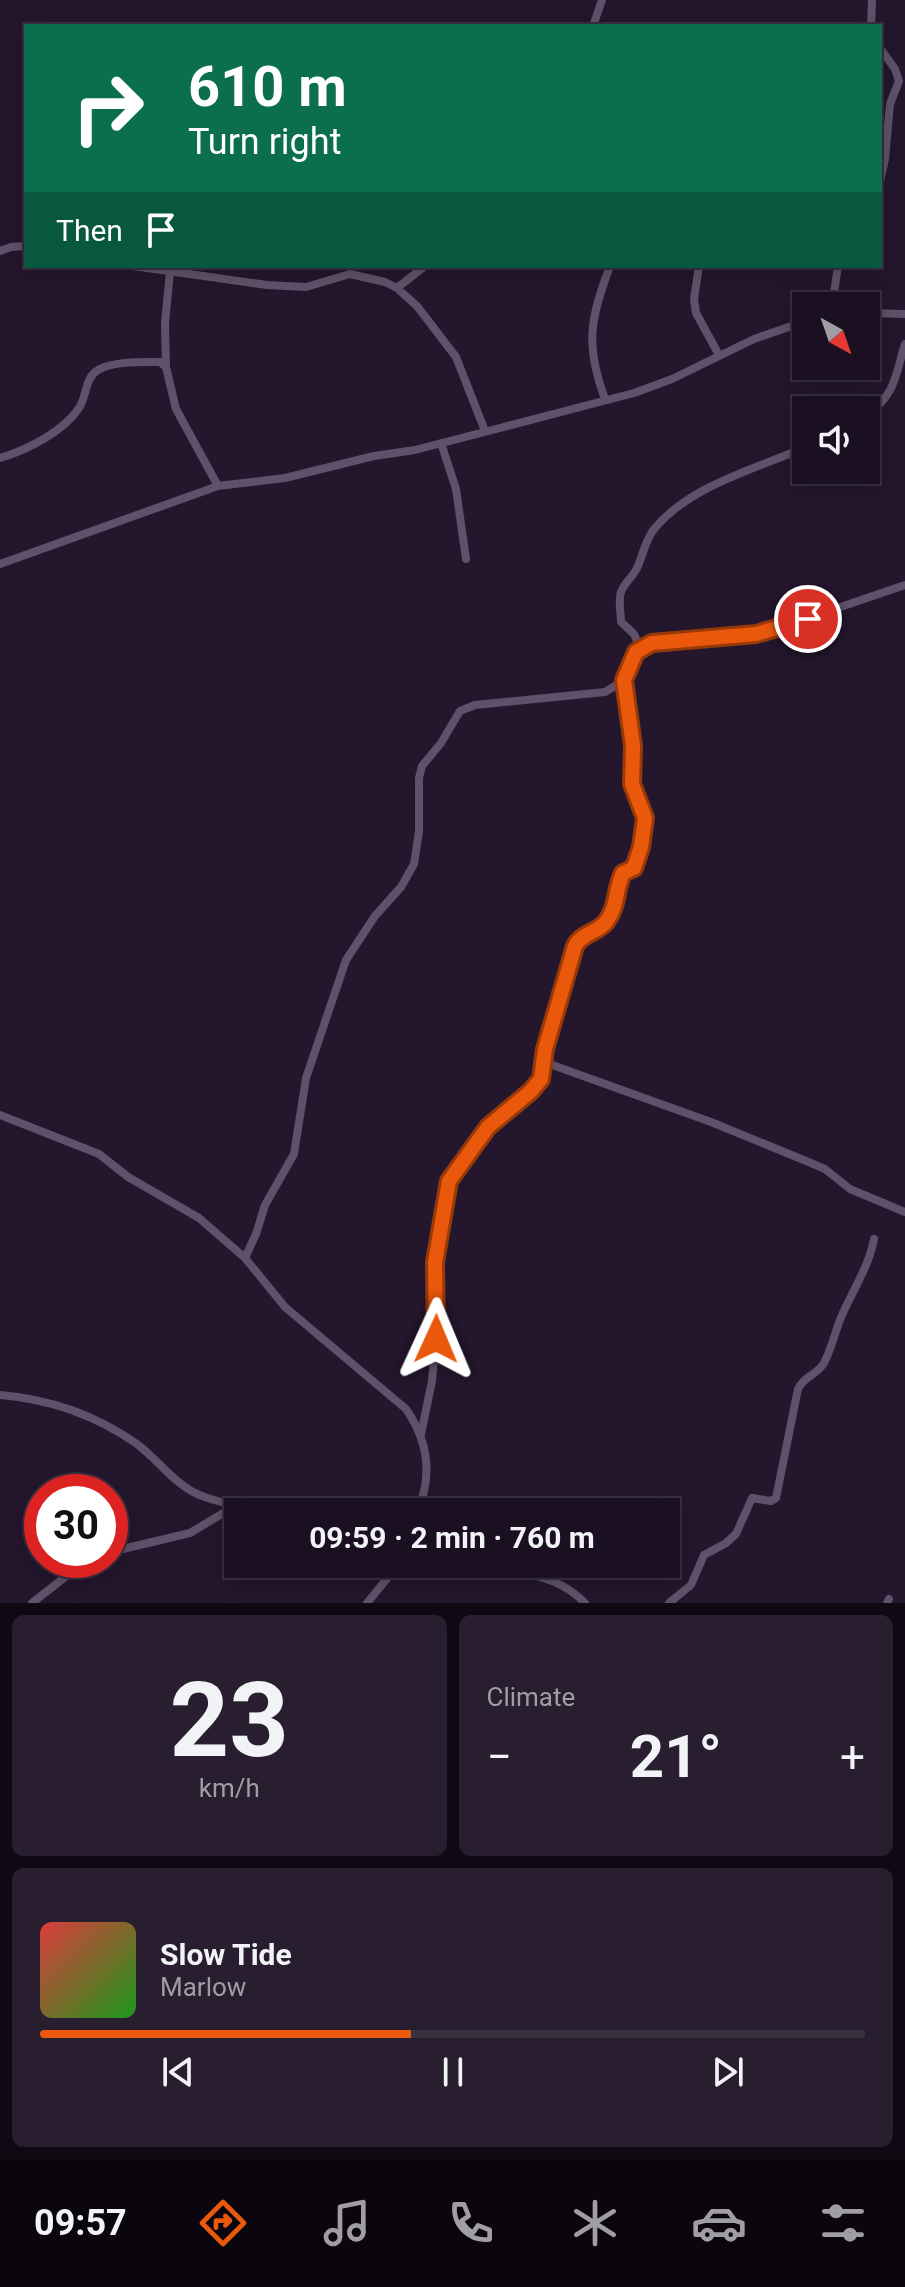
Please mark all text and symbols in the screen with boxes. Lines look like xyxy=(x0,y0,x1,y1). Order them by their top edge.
text: 610 m xyxy=(188,54,347,120)
icon: right xyxy=(56,56,160,160)
text: Turn right xyxy=(188,121,341,163)
icon: arrive xyxy=(139,208,183,252)
text: Then xyxy=(56,213,123,248)
north arrow xyxy=(792,292,880,380)
map controls xyxy=(792,292,880,484)
button: sound xyxy=(792,396,880,484)
pin xyxy=(774,585,842,653)
icon: arrive xyxy=(786,597,830,641)
position arrow xyxy=(394,1297,478,1381)
speed limit sign: 30 xyxy=(24,1474,128,1578)
text: 09:59 · 2 min · 760 m xyxy=(309,1520,595,1555)
text: 23 xyxy=(170,1660,289,1781)
text: Climate xyxy=(487,1682,575,1712)
text: 21° xyxy=(630,1721,722,1792)
text: − xyxy=(487,1731,512,1783)
text: + xyxy=(840,1731,865,1783)
text: km/h xyxy=(199,1773,260,1803)
text: Slow Tide xyxy=(160,1937,292,1972)
text: Marlow xyxy=(160,1972,246,2002)
icon: previous xyxy=(156,2050,200,2094)
icon: pause xyxy=(431,2050,475,2094)
icon: next xyxy=(706,2050,750,2094)
icon: directions xyxy=(195,2195,251,2251)
icon: music xyxy=(319,2195,375,2251)
icon: phone xyxy=(443,2195,499,2251)
icon: climate xyxy=(567,2195,623,2251)
icon: car xyxy=(691,2195,747,2251)
icon: filters xyxy=(815,2195,871,2251)
text: 09:57 xyxy=(34,2202,127,2244)

